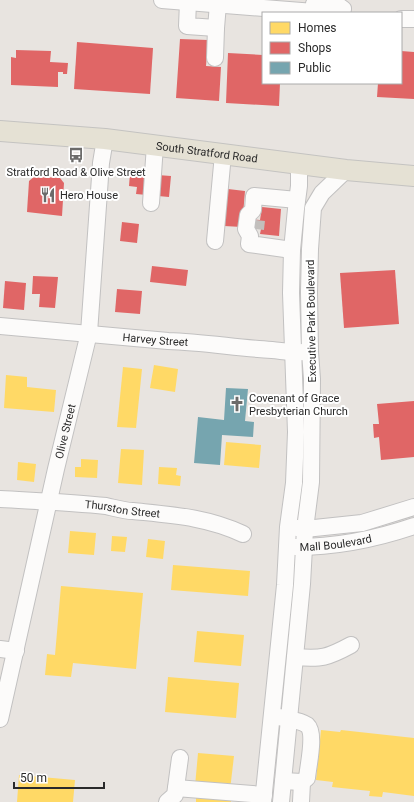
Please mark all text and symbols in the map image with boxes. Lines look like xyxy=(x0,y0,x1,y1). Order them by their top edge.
legend xyxy=(262,12,402,84)
text: Homes xyxy=(298,21,336,35)
text: Shops xyxy=(298,41,332,55)
text: Public xyxy=(298,61,331,75)
street label: South Stratford Road xyxy=(155,140,258,166)
bus stop icon: Stratford Road & Olive Street xyxy=(67,146,85,164)
place label: Stratford Road & Olive Street xyxy=(6,166,146,179)
restaurant icon: Hero House xyxy=(39,186,57,204)
place label: Hero House xyxy=(60,189,118,202)
street label: Executive Park Boulevard xyxy=(304,259,319,383)
street label: Harvey Street xyxy=(122,331,189,349)
place label: Covenant of Grace Presbyterian Church xyxy=(249,392,348,418)
church icon: Covenant of Grace Presbyterian Church xyxy=(228,395,246,413)
street label: Olive Street xyxy=(53,402,79,460)
street label: Thurston Street xyxy=(84,498,161,521)
street label: Mall Boulevard xyxy=(300,532,373,554)
scale bar xyxy=(14,764,104,790)
text: 50 m xyxy=(20,771,47,785)

